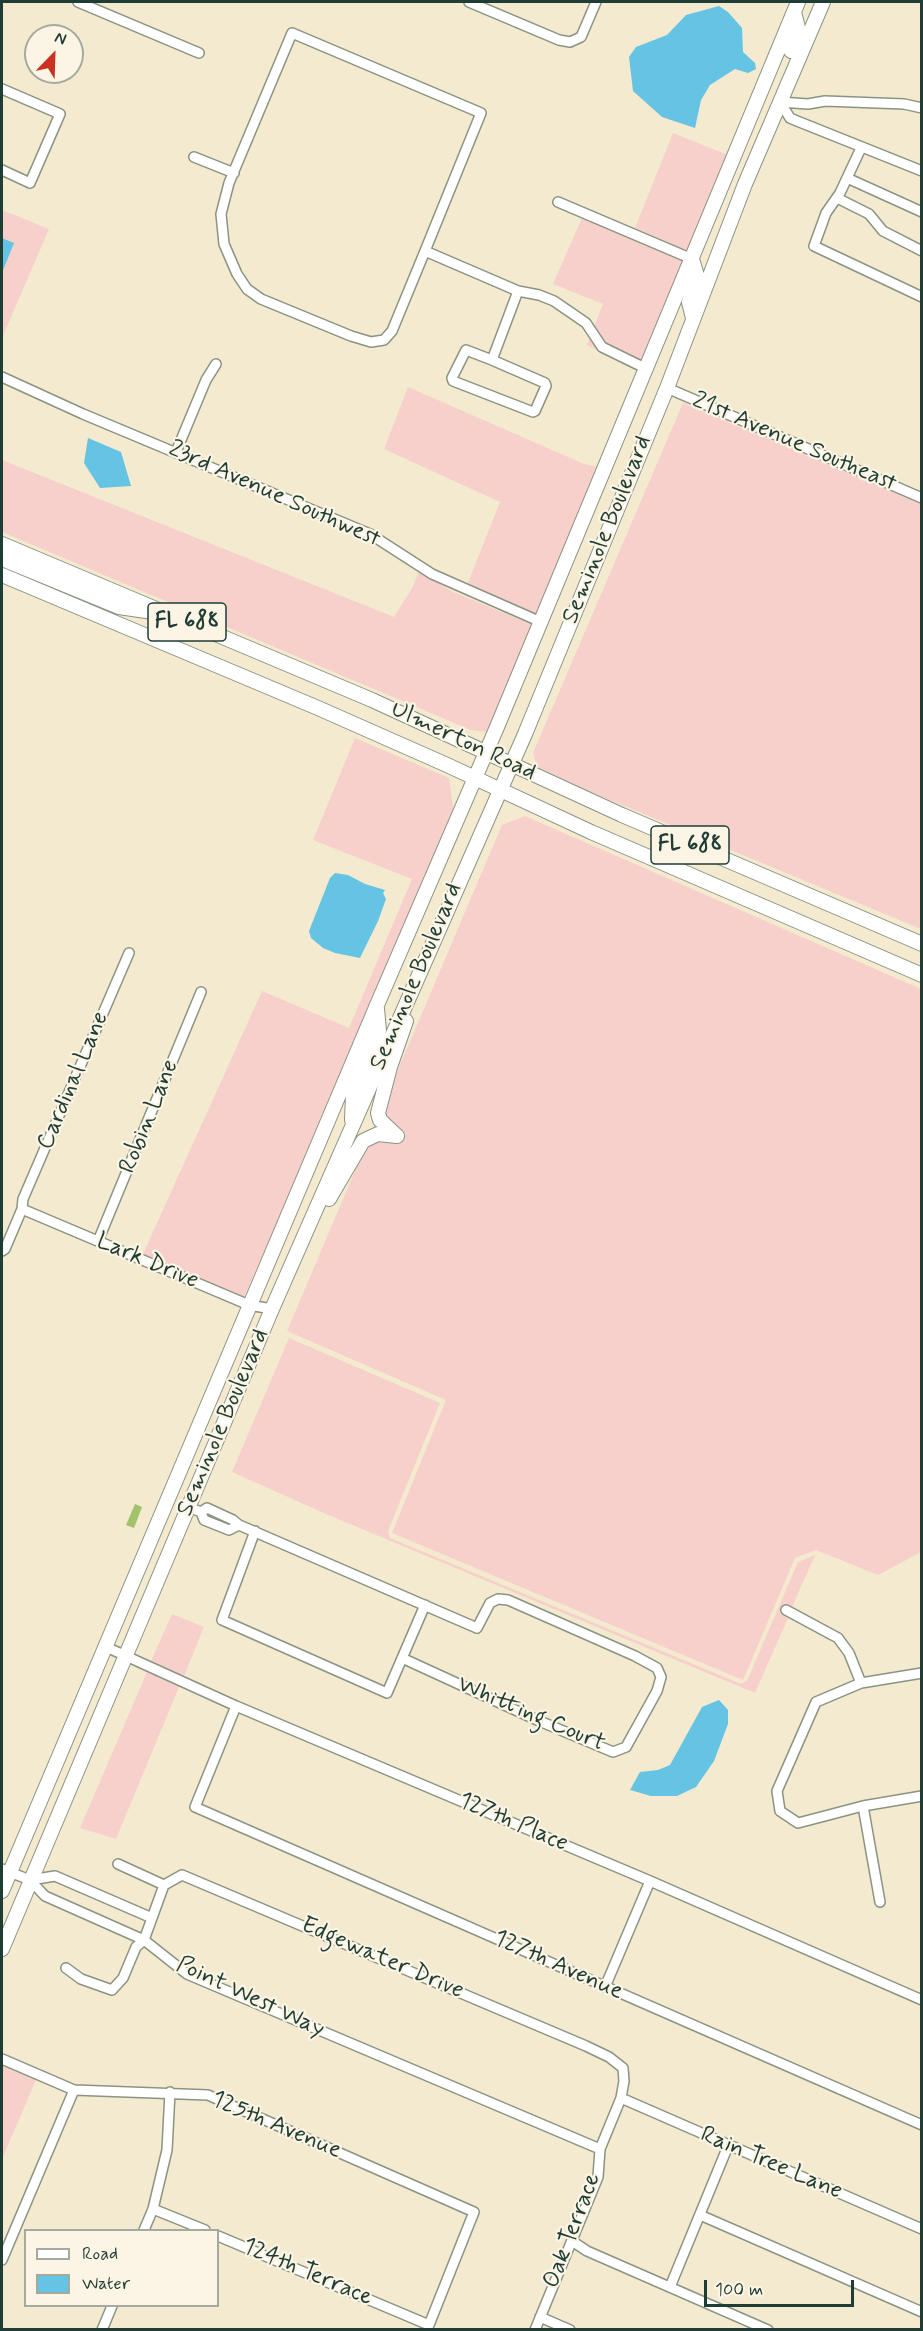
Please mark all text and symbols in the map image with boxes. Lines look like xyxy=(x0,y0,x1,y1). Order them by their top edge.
north arrow xyxy=(24,24,84,84)
text: N xyxy=(51,27,69,51)
street label: 21st Avenue Southeast xyxy=(688,387,900,499)
street label: Seminole Boulevard xyxy=(557,432,659,628)
street label: 23rd Avenue Southwest xyxy=(164,435,384,555)
road number: FL 688 xyxy=(148,603,226,641)
street label: Ulmerton Road xyxy=(386,696,540,788)
road number: FL 688 xyxy=(651,826,729,864)
street label: Seminole Boulevard xyxy=(365,879,469,1075)
street label: Cardinal Lane xyxy=(32,1008,116,1154)
street label: Robin Lane xyxy=(114,1056,186,1178)
street label: Lark Drive xyxy=(92,1228,202,1296)
street label: Seminole Boulevard xyxy=(172,1325,276,1521)
street label: Whitting Court xyxy=(453,1671,609,1759)
street label: 127th Place xyxy=(454,1787,572,1859)
street label: Edgewater Drive xyxy=(296,1912,468,2006)
street label: 127th Avenue xyxy=(489,1925,627,2007)
street label: Point West Way xyxy=(171,1951,329,2045)
street label: 125th Avenue xyxy=(207,2086,345,2166)
street label: Rain Tree Lane xyxy=(696,2121,846,2207)
street label: Oak Terrace xyxy=(538,2169,608,2293)
legend xyxy=(24,2229,219,2307)
street label: 124th Terrace xyxy=(237,2233,377,2313)
text: Road xyxy=(82,2242,118,2266)
scale bar xyxy=(707,2268,857,2306)
text: Water xyxy=(82,2272,130,2296)
text: 100 m xyxy=(715,2278,763,2302)

